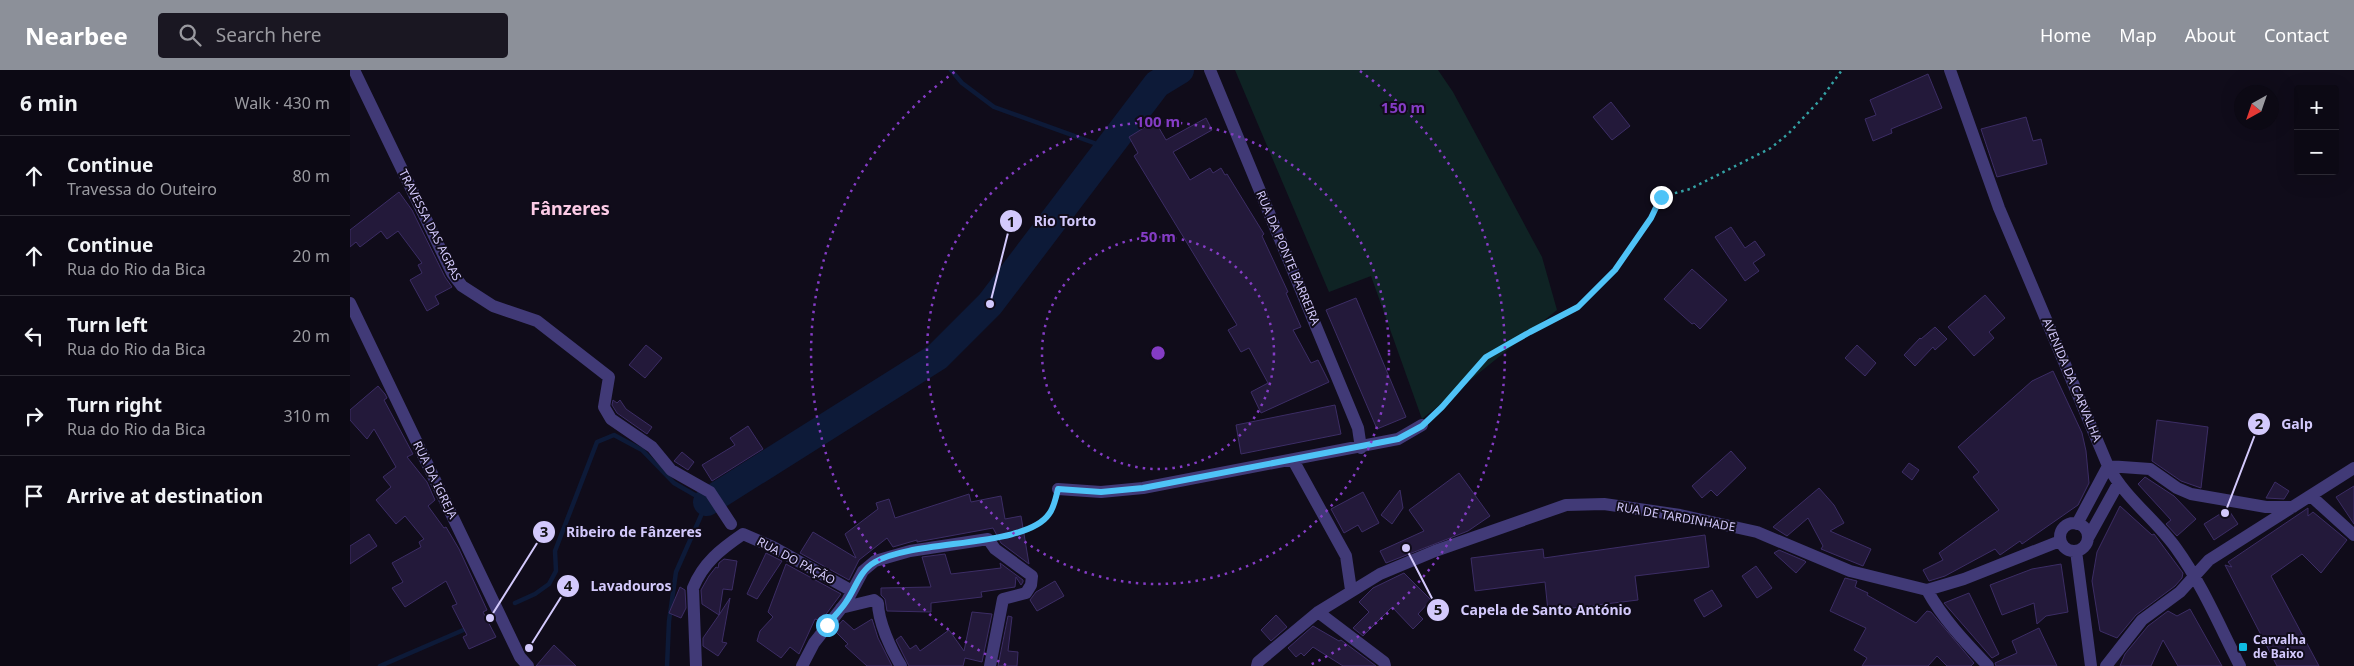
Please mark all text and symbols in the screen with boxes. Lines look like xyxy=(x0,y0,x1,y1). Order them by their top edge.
search box xyxy=(158,13,508,58)
text: Nearbee xyxy=(25,19,128,52)
icon: search xyxy=(176,21,204,49)
text: Search here xyxy=(216,22,322,48)
text: Home xyxy=(2040,23,2091,47)
text: Map xyxy=(2119,23,2157,47)
text: About xyxy=(2185,23,2236,47)
text: Contact xyxy=(2264,23,2329,47)
north arrow xyxy=(2234,85,2279,130)
map controls xyxy=(2294,85,2339,175)
button: + xyxy=(2294,85,2339,130)
text: 6 min xyxy=(20,89,78,117)
text: Walk · 430 m xyxy=(235,92,330,114)
text: 150 m xyxy=(1381,97,1425,117)
text: 100 m xyxy=(1136,111,1180,131)
button: − xyxy=(2294,130,2339,175)
text: Continue xyxy=(67,152,153,178)
icon: ahead xyxy=(20,162,48,190)
text: 80 m xyxy=(293,165,330,187)
street label: TRAVESSA DAS AGRAS xyxy=(395,166,466,284)
text: Travessa do Outeiro xyxy=(67,178,217,200)
route end xyxy=(1650,186,1673,209)
street label: RUA DA PONTE BARREIRA xyxy=(1252,188,1325,328)
district label: Fânzeres xyxy=(530,196,610,220)
callout: Rio Torto xyxy=(999,207,1107,236)
text: 1 xyxy=(1007,211,1015,231)
text: Rio Torto xyxy=(1034,211,1097,230)
text: 50 m xyxy=(1140,226,1176,246)
text: Continue xyxy=(67,232,153,258)
icon: ahead xyxy=(20,242,48,270)
text: 20 m xyxy=(293,245,330,267)
text: Rua do Rio da Bica xyxy=(67,258,206,280)
text: Turn left xyxy=(67,312,148,338)
street label: AVENIDA DA CARVALHA xyxy=(2039,315,2106,445)
icon: left xyxy=(20,322,48,350)
text: 20 m xyxy=(293,325,330,347)
text: Rua do Rio da Bica xyxy=(67,338,206,360)
centre of rings xyxy=(1149,344,1167,362)
text: Turn right xyxy=(67,392,162,418)
icon: right xyxy=(20,402,48,430)
text: 310 m xyxy=(283,405,330,427)
callout: Galp xyxy=(2246,410,2323,439)
text: 2 xyxy=(2255,413,2264,433)
text: Galp xyxy=(2281,414,2313,433)
text: Rua do Rio da Bica xyxy=(67,418,206,440)
street label: RUA DA IGREJA xyxy=(409,438,462,522)
icon: arrive xyxy=(20,482,48,510)
text: Arrive at destination xyxy=(67,483,263,509)
street label: RUA DE TARDINHADE xyxy=(1615,498,1737,535)
callout: Ribeiro de Fânzeres xyxy=(531,517,712,546)
text: 3 xyxy=(540,521,548,541)
text: Ribeiro de Fânzeres xyxy=(566,522,702,541)
street label: RUA DO PAÇÃO xyxy=(754,533,838,588)
callout: Lavadouros xyxy=(555,572,681,601)
text: 4 xyxy=(564,575,573,595)
text: Lavadouros xyxy=(590,576,672,595)
callout: Capela de Santo António xyxy=(1426,596,1642,625)
text: 5 xyxy=(1434,599,1442,619)
text: Capela de Santo António xyxy=(1461,600,1632,619)
route start xyxy=(816,614,839,637)
place label: Carvalha de Baixo xyxy=(2253,631,2306,662)
marker: Carvalha de Baixo xyxy=(2237,641,2249,653)

